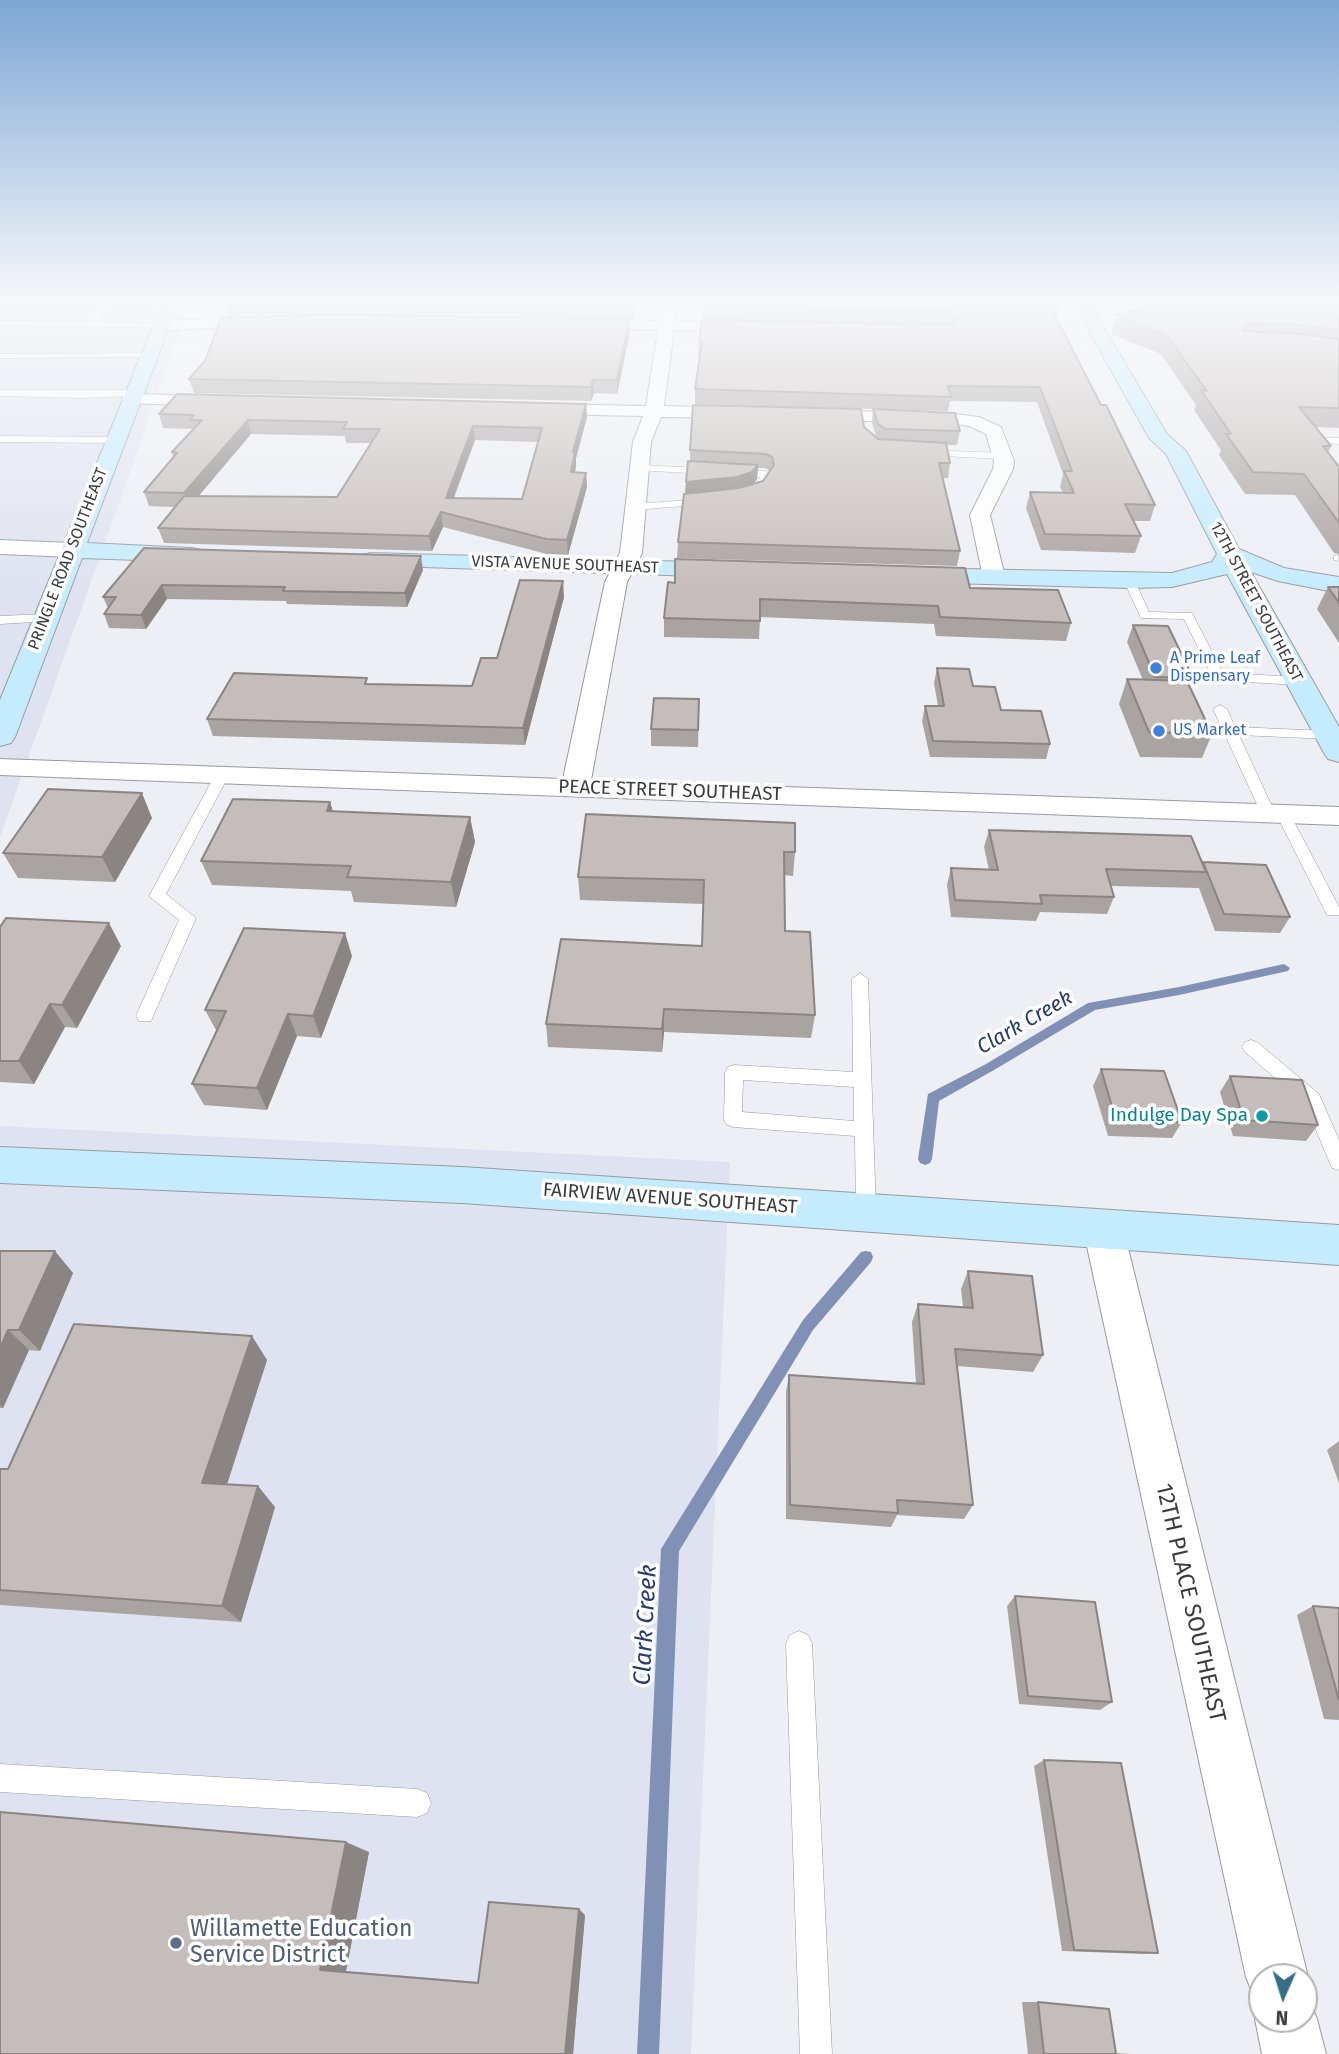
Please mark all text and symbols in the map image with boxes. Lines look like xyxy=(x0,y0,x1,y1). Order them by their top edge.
street label: PRINGLE ROAD SOUTHEAST xyxy=(24,465,112,653)
street label: 12TH STREET SOUTHEAST xyxy=(1206,519,1306,685)
street label: VISTA AVENUE SOUTHEAST xyxy=(471,552,659,578)
place label: A Prime Leaf Dispensary xyxy=(1170,649,1260,687)
marker: A Prime Leaf Dispensary xyxy=(1148,660,1164,676)
place label: US Market xyxy=(1173,721,1246,741)
marker: US Market xyxy=(1151,723,1167,739)
street label: PEACE STREET SOUTHEAST xyxy=(558,776,782,806)
water label: Clark Creek xyxy=(973,986,1077,1060)
place label: Indulge Day Spa xyxy=(1110,1105,1248,1127)
marker: Indulge Day Spa xyxy=(1254,1108,1270,1124)
street label: FAIRVIEW AVENUE SOUTHEAST xyxy=(542,1179,798,1219)
street label: 12TH PLACE SOUTHEAST xyxy=(1149,1481,1231,1725)
water label: Clark Creek xyxy=(628,1564,664,1686)
place label: Willamette Education Service District xyxy=(190,1916,412,1970)
marker: Willamette Education Service District xyxy=(168,1935,184,1951)
north arrow xyxy=(1248,1963,1318,2033)
text: N xyxy=(1275,2006,1289,2029)

